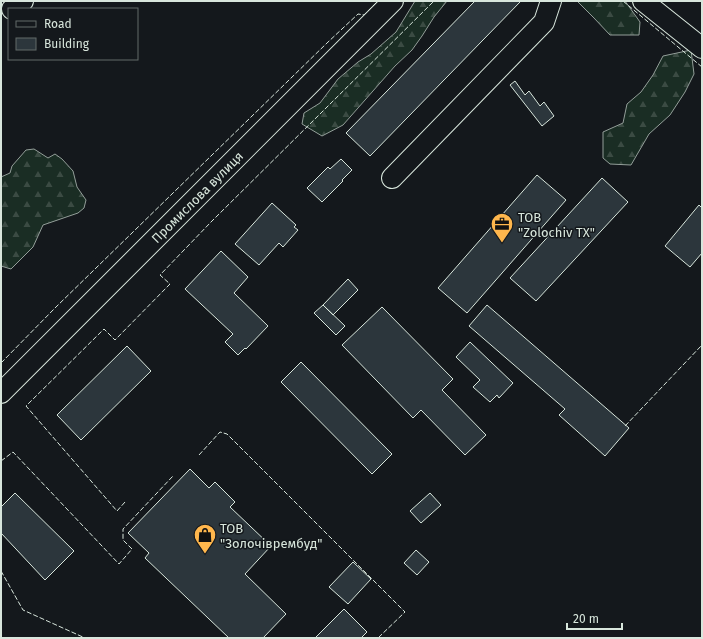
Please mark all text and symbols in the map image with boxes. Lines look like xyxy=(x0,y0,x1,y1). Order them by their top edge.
legend xyxy=(8,8,138,60)
text: Road xyxy=(44,17,72,31)
text: Building xyxy=(44,37,90,51)
street label: Промислова вулиця xyxy=(149,149,246,246)
place label: ТОВ "Zolochiv TX" xyxy=(518,210,595,240)
office icon: ТОВ "Zolochiv TX" xyxy=(489,211,515,244)
place label: ТОВ "Золочіврембуд" xyxy=(220,521,322,551)
shop icon: ТОВ "Золочіврембуд" xyxy=(192,522,218,555)
scale bar xyxy=(567,605,622,631)
text: 20 m xyxy=(573,612,599,626)

